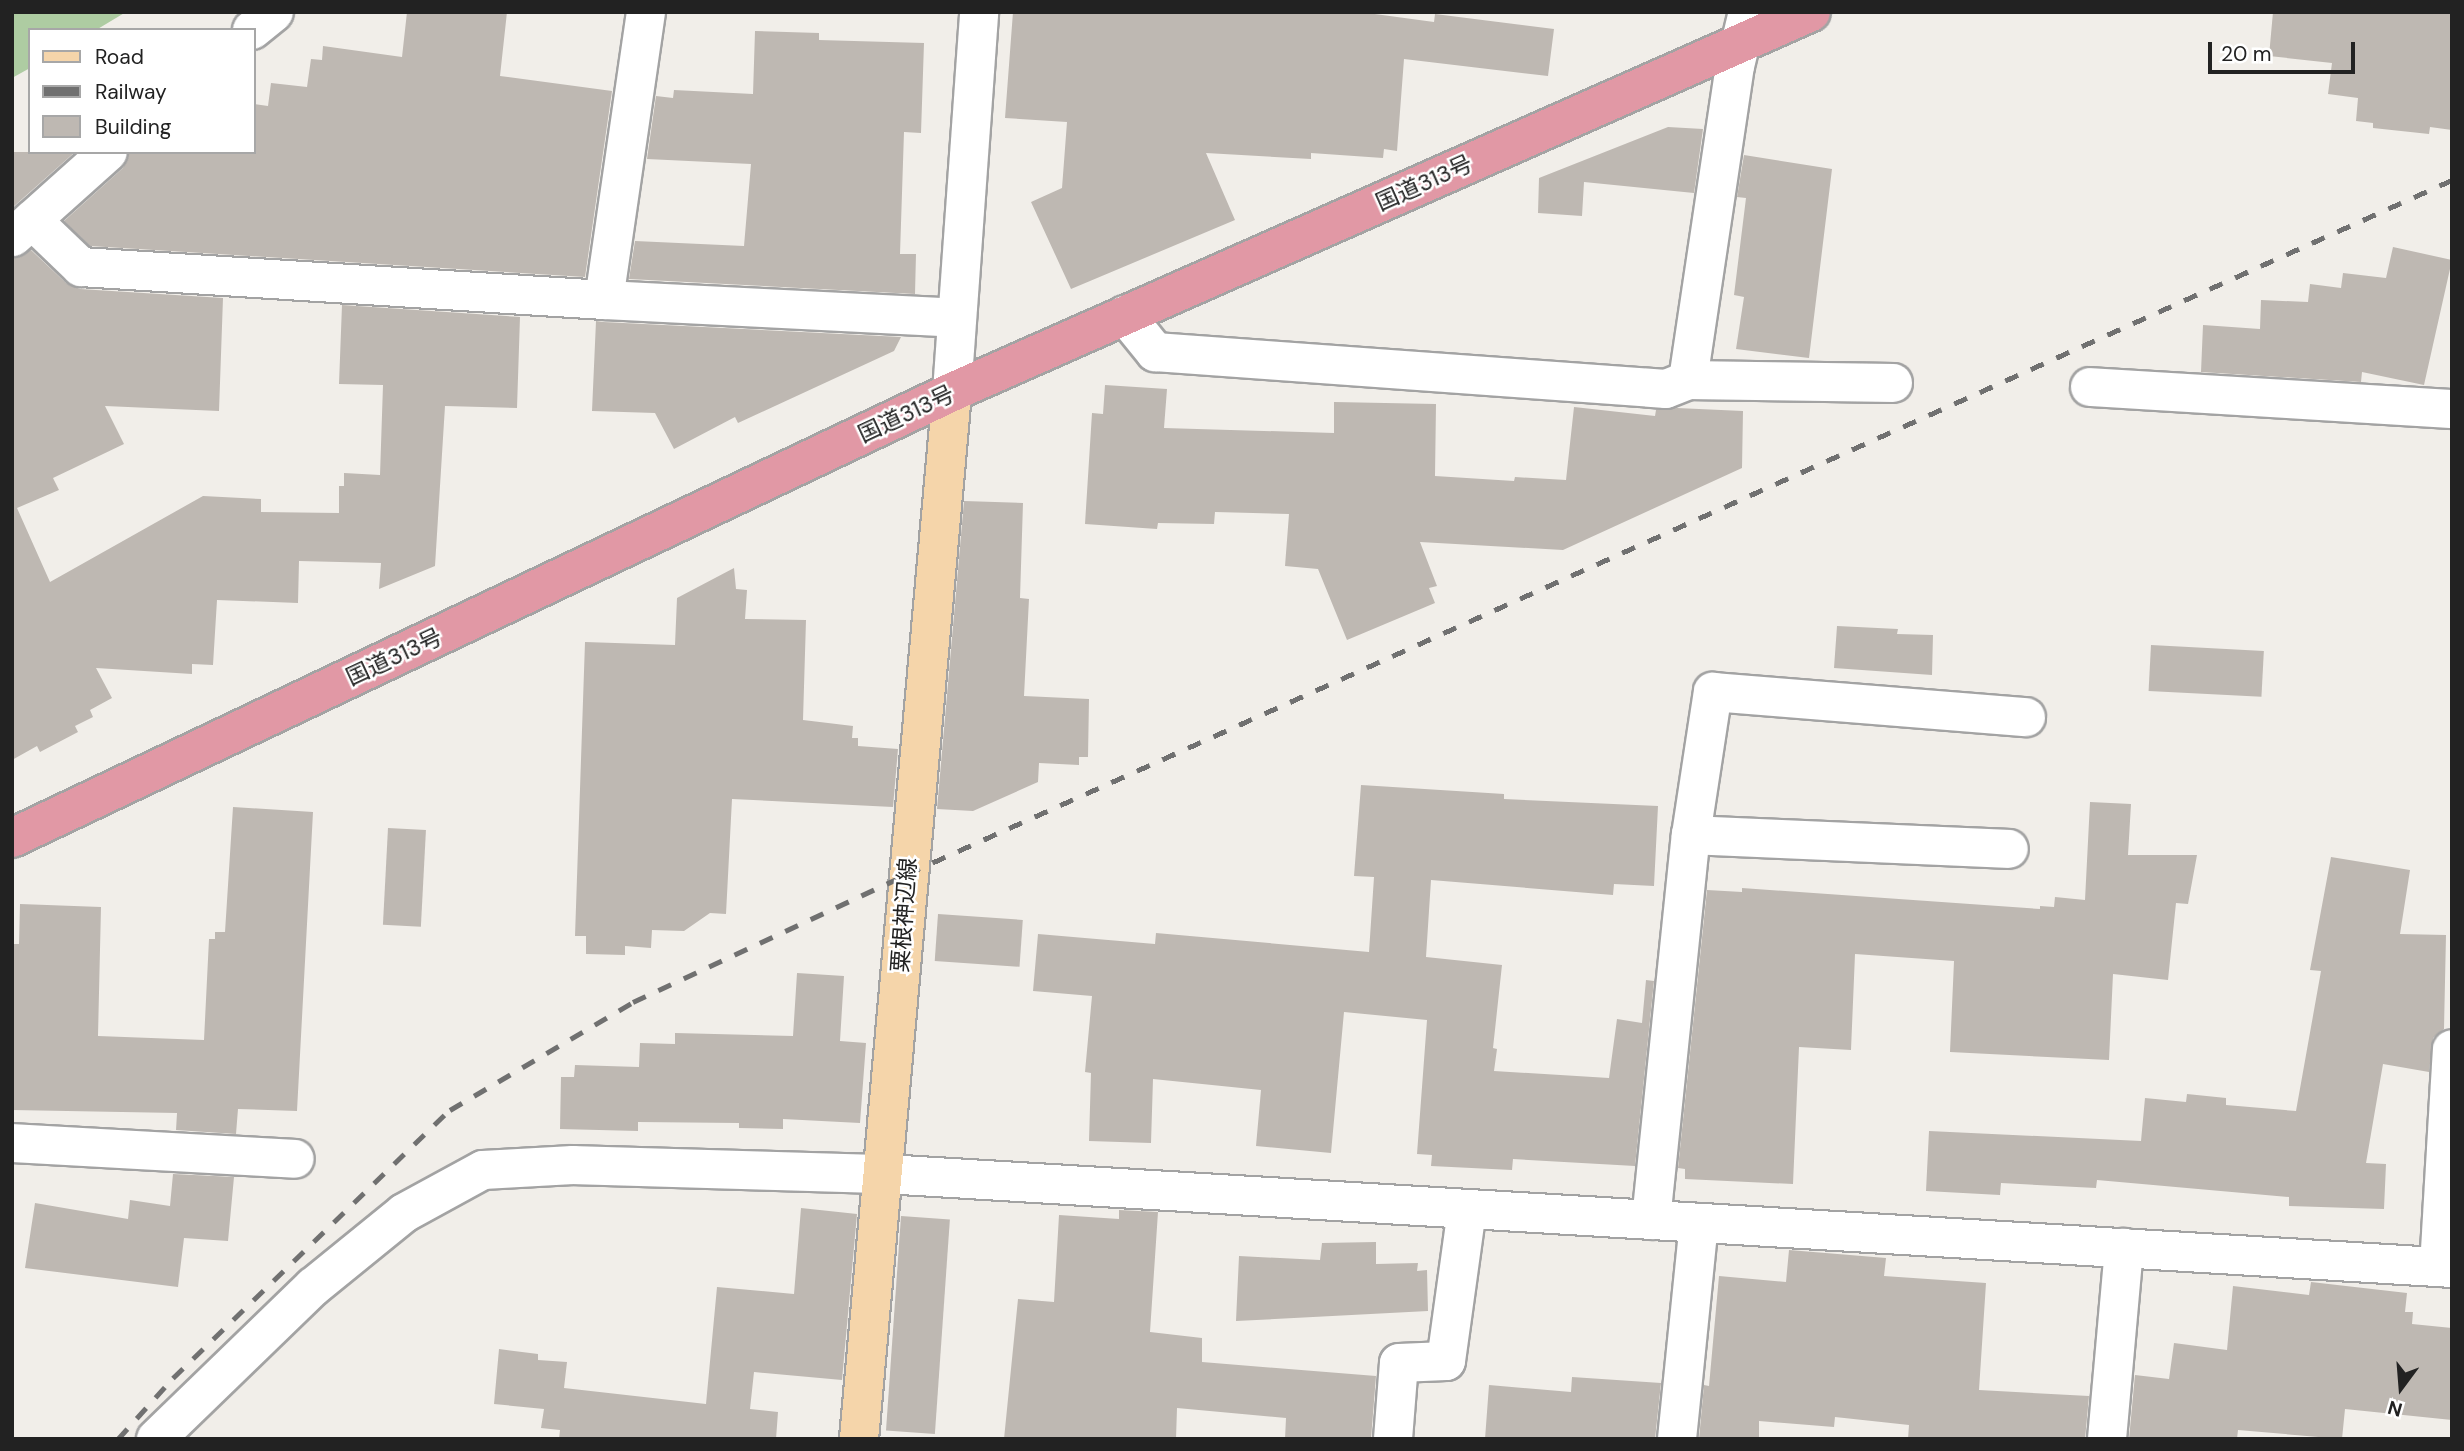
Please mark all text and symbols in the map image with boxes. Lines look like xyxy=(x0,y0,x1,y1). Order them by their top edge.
legend xyxy=(28,28,256,154)
scale bar xyxy=(2212,28,2359,72)
text: 20 m xyxy=(2221,40,2272,68)
text: Road xyxy=(95,43,144,71)
text: Railway xyxy=(95,78,167,106)
text: Building xyxy=(95,113,171,141)
street label: 国道313号 xyxy=(1371,149,1477,217)
street label: 国道313号 xyxy=(854,380,958,448)
street label: 国道313号 xyxy=(342,623,446,691)
street label: 粟根神辺線 xyxy=(886,857,922,973)
north arrow xyxy=(2366,1353,2436,1423)
text: N xyxy=(2385,1395,2405,1423)

